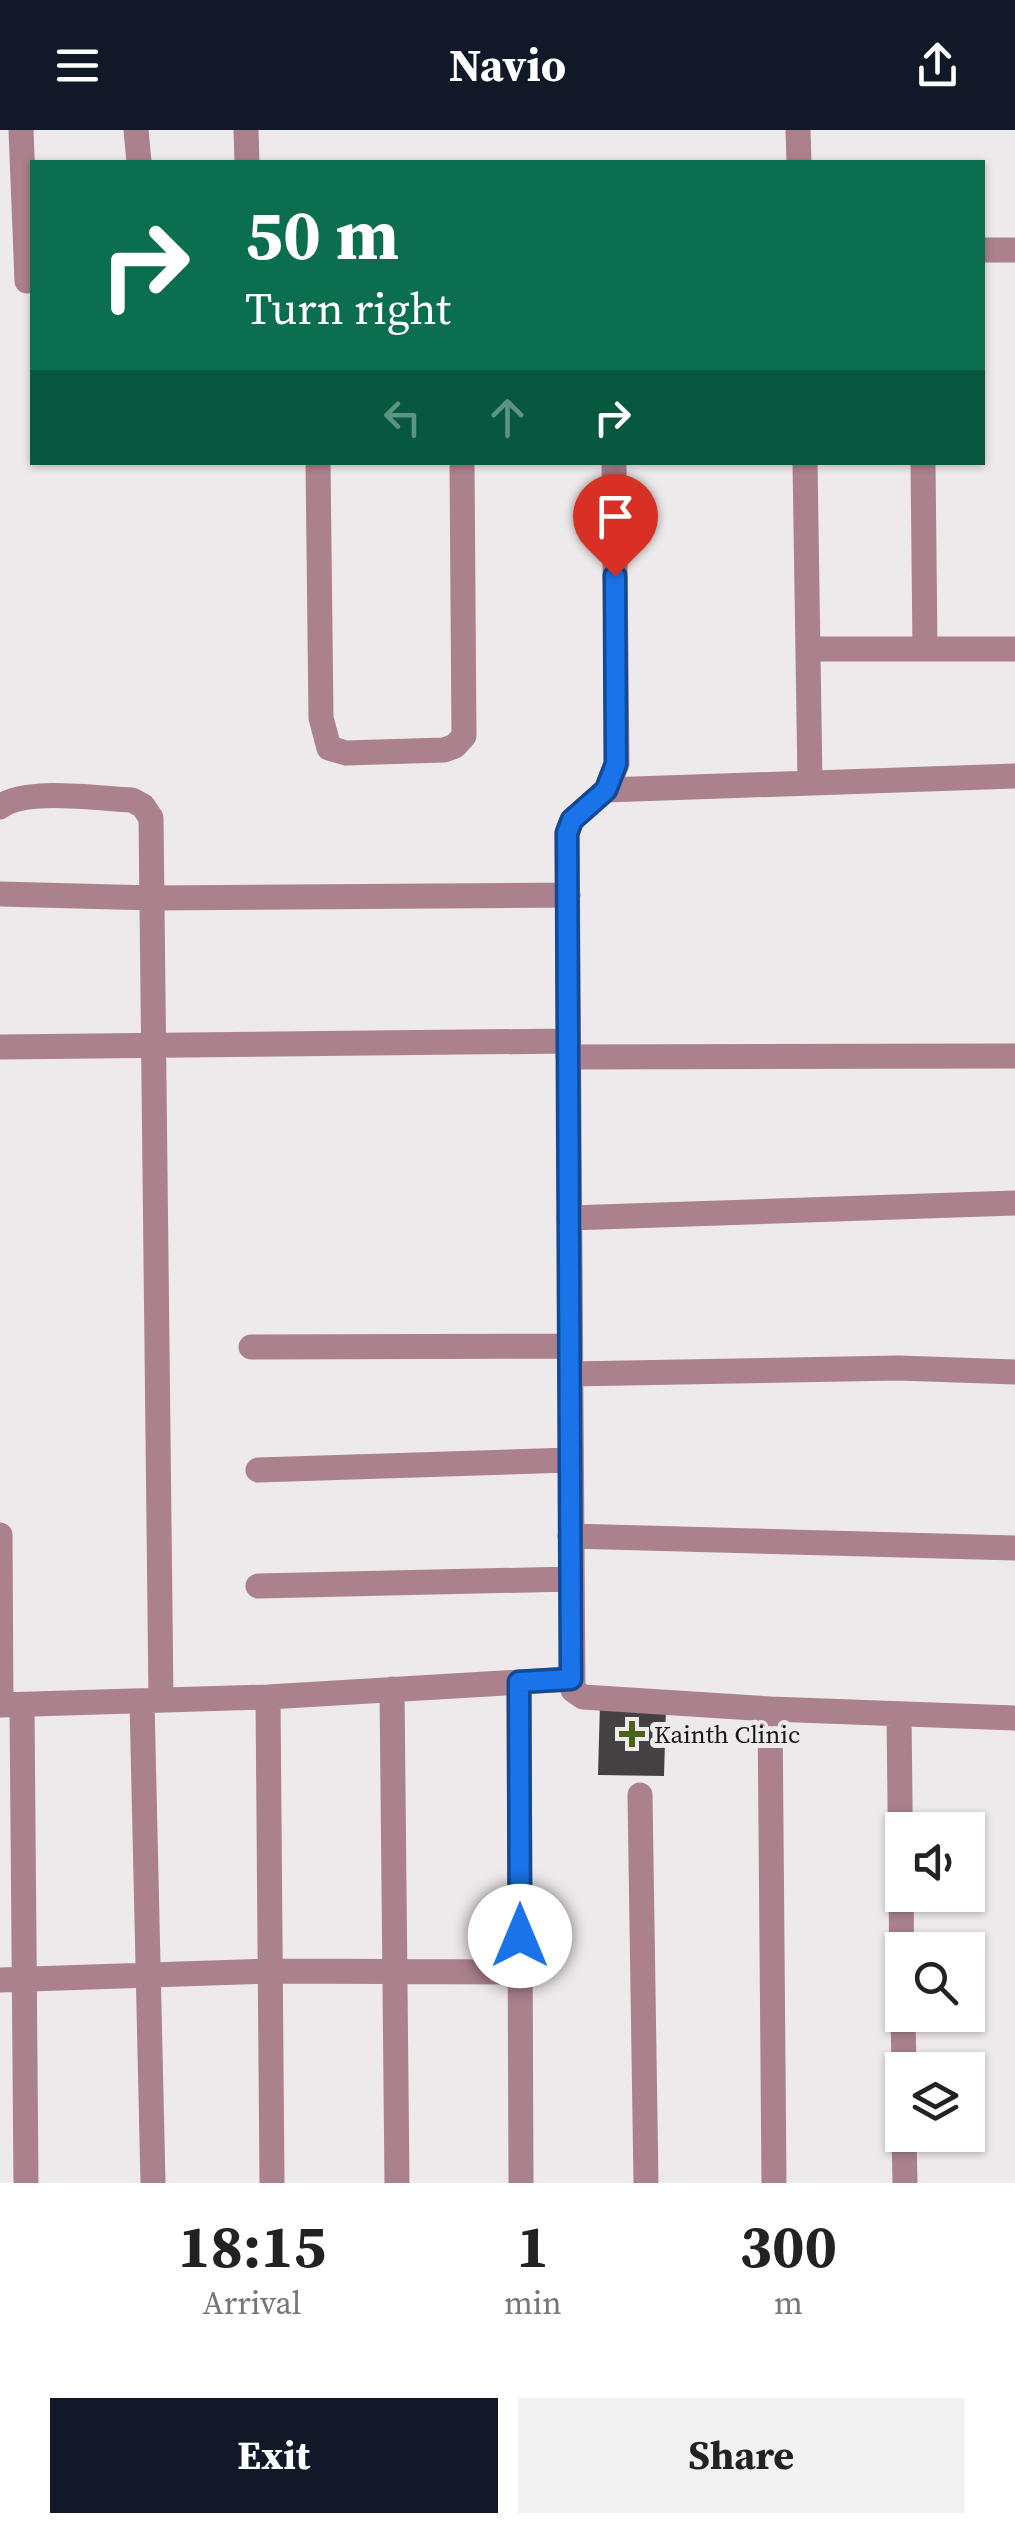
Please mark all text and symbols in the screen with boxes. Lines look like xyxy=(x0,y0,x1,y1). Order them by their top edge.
text: Navio xyxy=(449,34,566,96)
icon: menu xyxy=(50,38,105,93)
icon: share xyxy=(910,38,965,93)
text: 50 m xyxy=(245,186,399,282)
icon: right xyxy=(80,200,210,330)
text: Turn right xyxy=(245,277,451,339)
icon: left xyxy=(375,390,430,445)
icon: ahead xyxy=(480,390,535,445)
icon: right xyxy=(585,390,640,445)
pin xyxy=(573,474,658,577)
icon: arrive xyxy=(588,489,643,544)
place label: Kainth Clinic xyxy=(654,1717,800,1751)
marker: Kainth Clinic xyxy=(619,1721,645,1747)
map controls xyxy=(885,1812,985,2152)
button: sound xyxy=(885,1812,985,1912)
position arrow xyxy=(468,1884,572,1988)
button: search xyxy=(885,1932,985,2032)
button: layers xyxy=(885,2052,985,2152)
text: 18:15 xyxy=(178,2205,326,2287)
text: 1 xyxy=(516,2205,549,2287)
text: 300 xyxy=(740,2205,837,2287)
text: Arrival xyxy=(203,2281,301,2325)
text: min xyxy=(504,2281,562,2325)
text: m xyxy=(774,2281,803,2325)
button: Exit xyxy=(50,2398,498,2513)
button: Share xyxy=(518,2398,965,2513)

